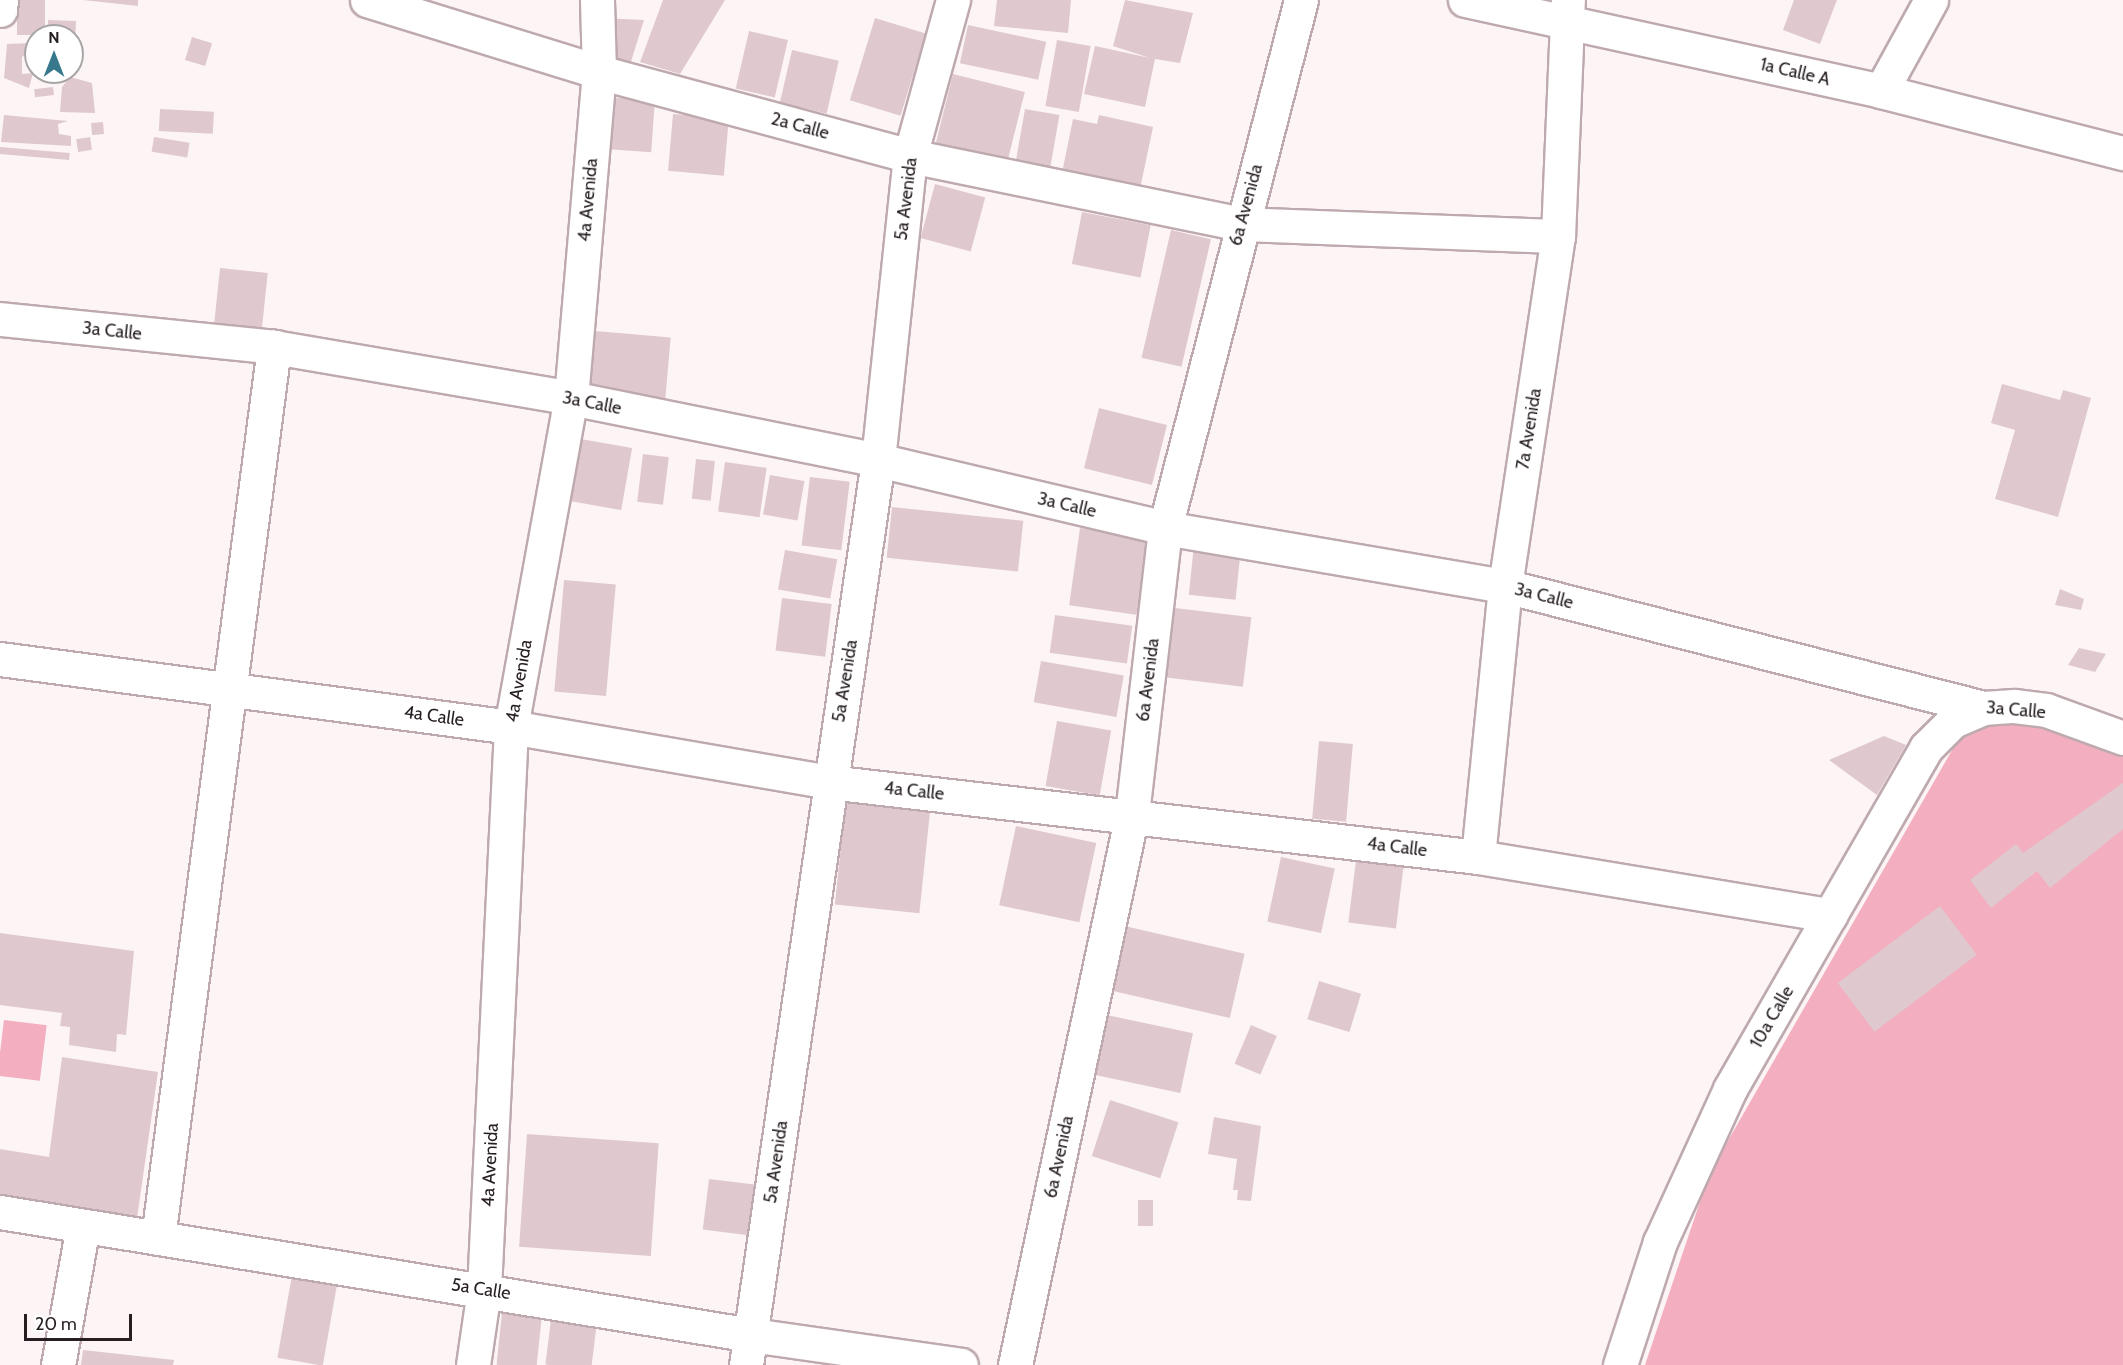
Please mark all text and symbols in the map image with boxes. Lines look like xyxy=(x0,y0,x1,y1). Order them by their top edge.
north arrow xyxy=(24,24,84,84)
text: N xyxy=(48,28,60,47)
street label: 1a Calle A xyxy=(1758,53,1832,91)
street label: 2a Calle xyxy=(768,108,832,144)
street label: 5a Avenida xyxy=(890,156,922,242)
street label: 4a Avenida xyxy=(574,157,602,243)
street label: 6a Avenida xyxy=(1225,162,1267,248)
street label: 3a Calle xyxy=(81,317,143,345)
street label: 3a Calle xyxy=(561,387,623,419)
street label: 7a Avenida xyxy=(1512,387,1546,471)
street label: 3a Calle xyxy=(1035,488,1099,522)
street label: 3a Calle xyxy=(1512,578,1576,614)
street label: 6a Avenida xyxy=(1132,637,1164,723)
street label: 4a Avenida xyxy=(501,638,537,724)
street label: 5a Avenida xyxy=(828,638,862,724)
street label: 3a Calle xyxy=(1985,697,2047,723)
street label: 4a Calle xyxy=(403,701,465,731)
street label: 4a Calle xyxy=(883,777,945,805)
street label: 4a Calle xyxy=(1366,833,1428,861)
street label: 10a Calle xyxy=(1746,982,1798,1052)
street label: 6a Avenida xyxy=(1040,1114,1078,1200)
street label: 5a Avenida xyxy=(760,1119,792,1205)
street label: 4a Avenida xyxy=(477,1123,503,1207)
street label: 5a Calle xyxy=(450,1274,512,1304)
scale bar xyxy=(27,1302,135,1340)
text: 20 m xyxy=(35,1313,77,1335)

